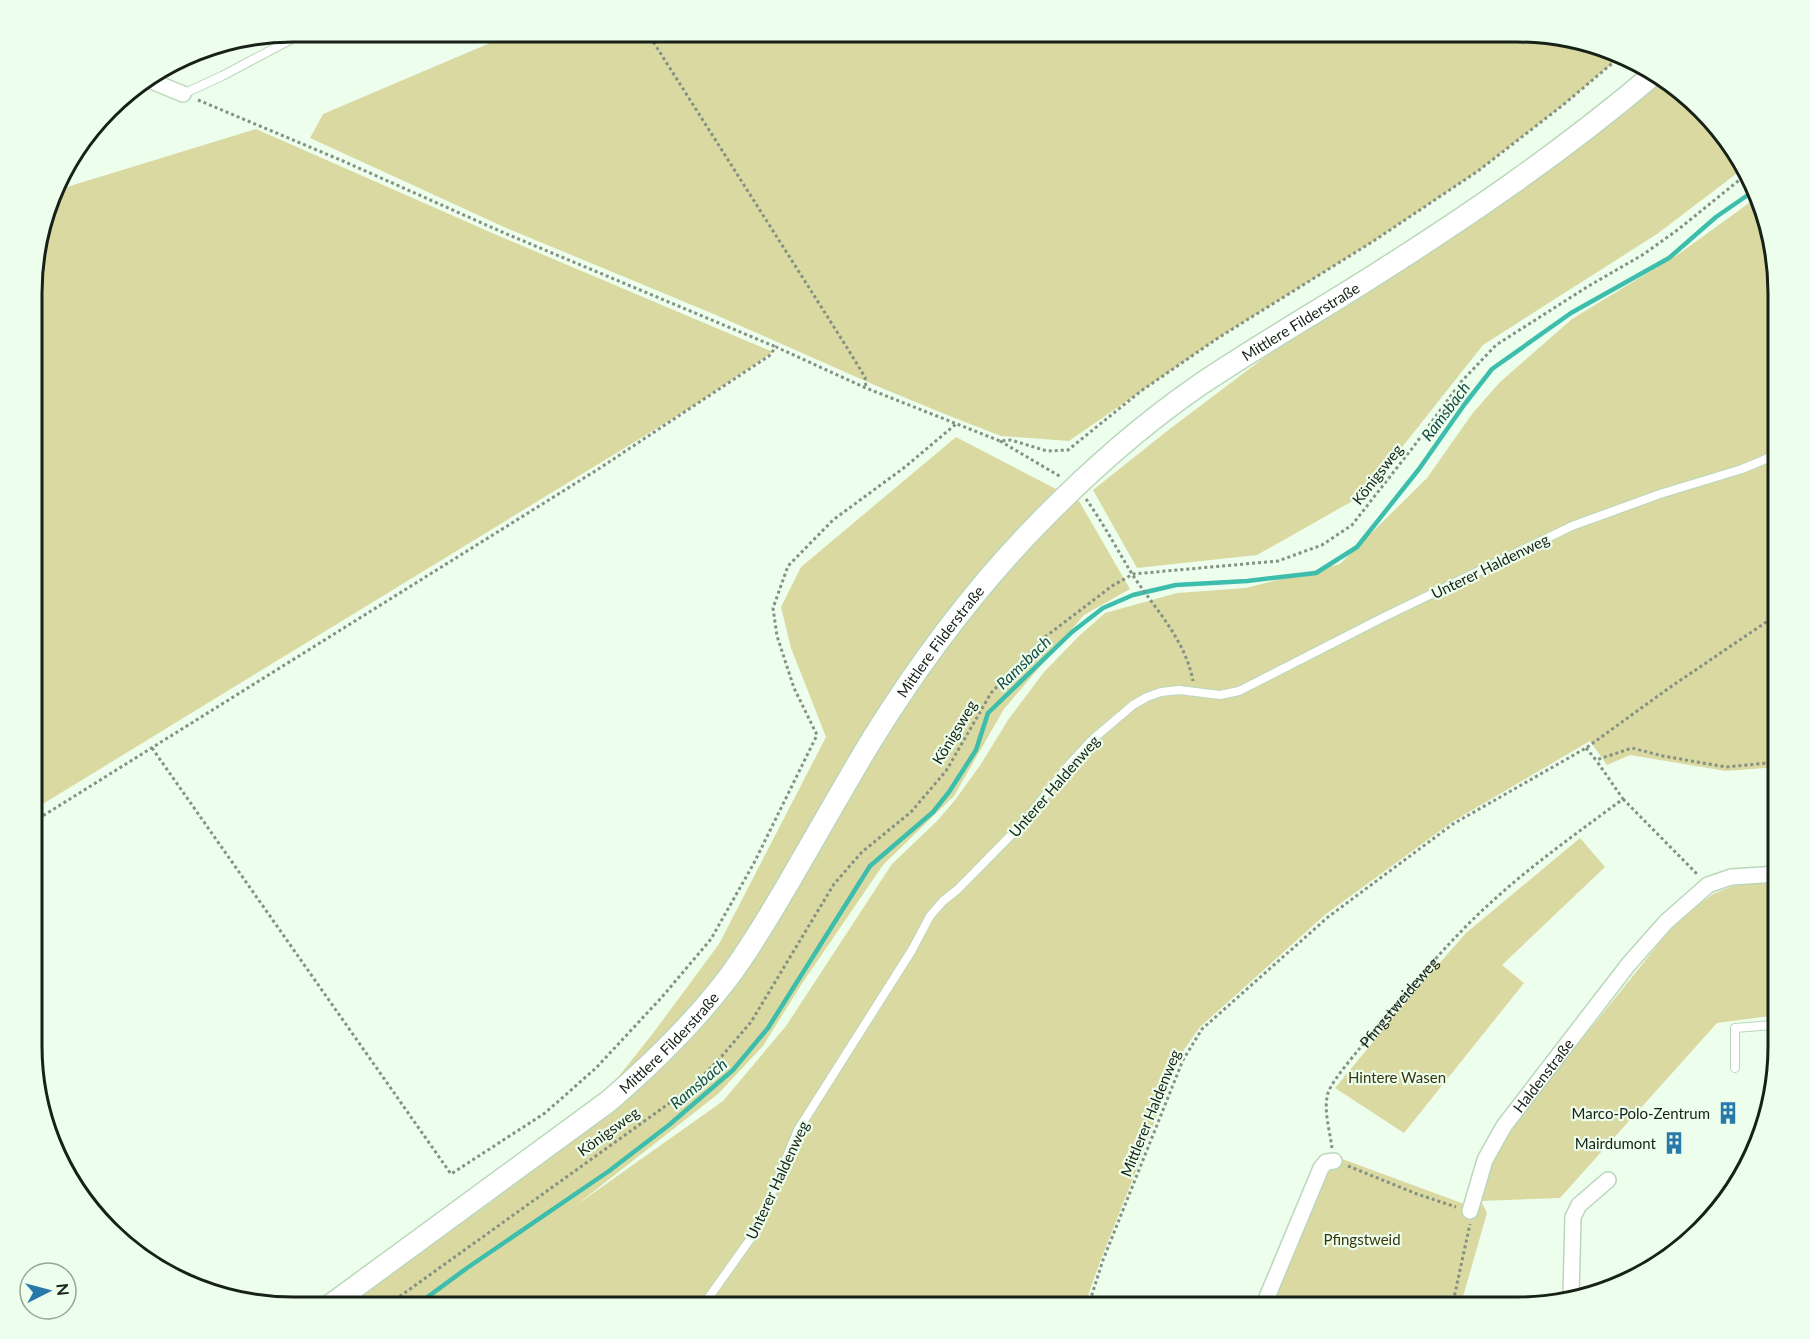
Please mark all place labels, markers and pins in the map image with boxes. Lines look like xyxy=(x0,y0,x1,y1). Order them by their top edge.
building icon: Marco-Polo-Zentrum xyxy=(1715,1100,1741,1126)
place label: Marco-Polo-Zentrum xyxy=(1572,1104,1710,1122)
building icon: Mairdumont xyxy=(1661,1130,1687,1156)
place label: Mairdumont xyxy=(1575,1134,1657,1152)

